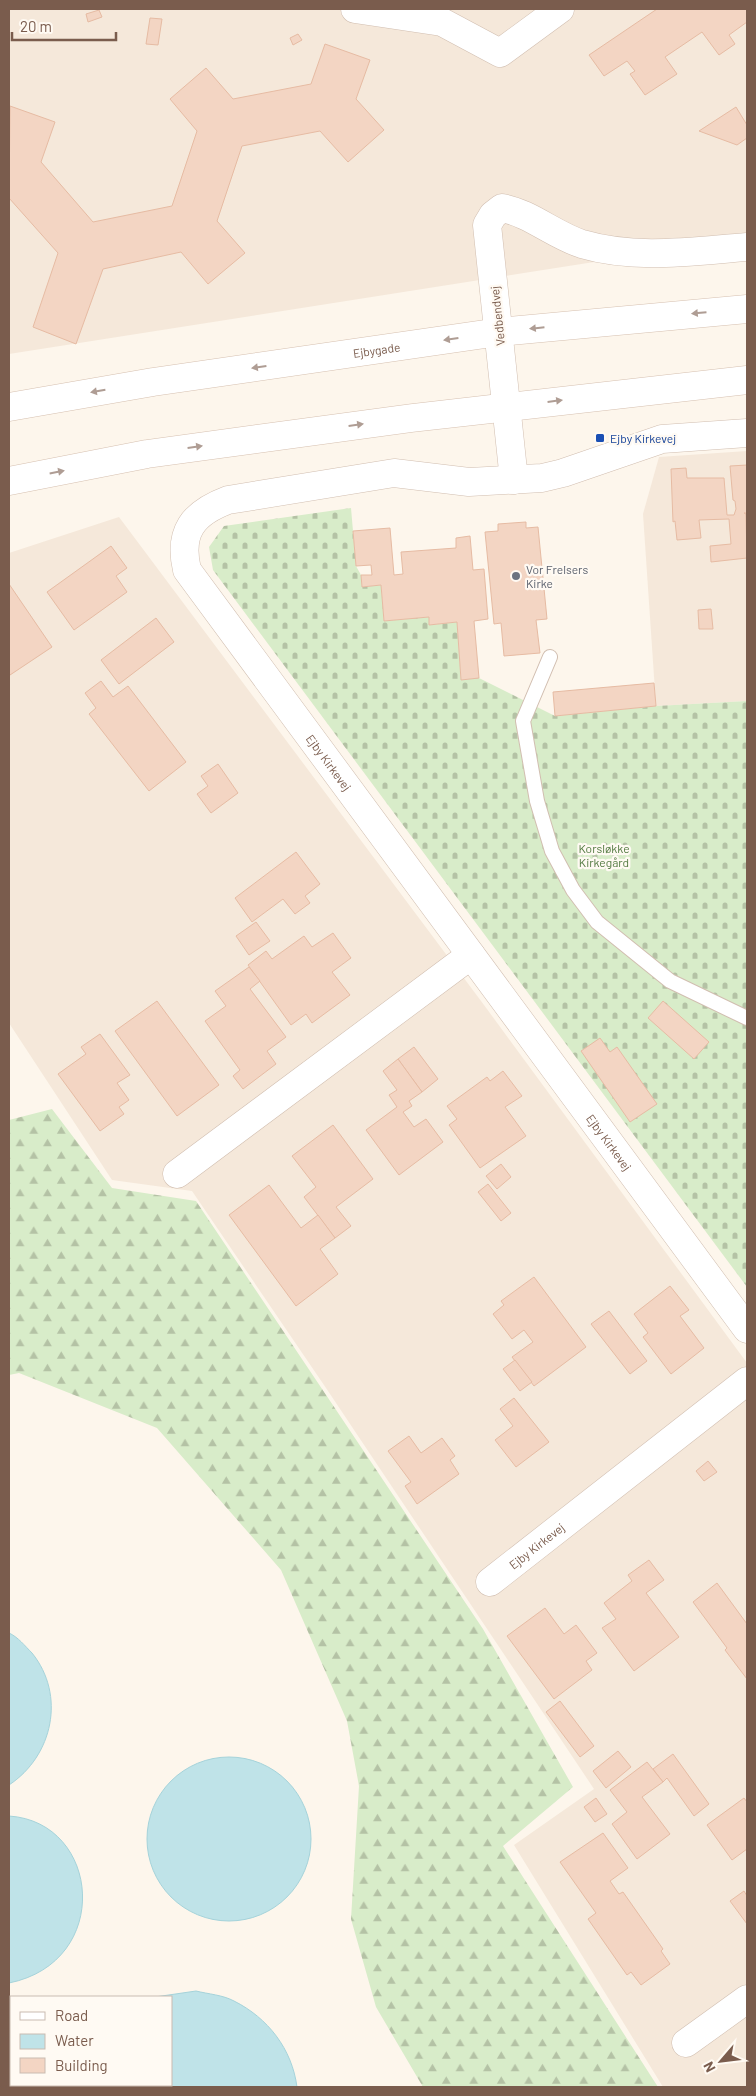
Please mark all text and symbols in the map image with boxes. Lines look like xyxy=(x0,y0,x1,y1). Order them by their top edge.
scale bar xyxy=(12,10,116,42)
text: 20 m xyxy=(20,17,52,35)
street label: Vedbendvej xyxy=(487,285,507,347)
one-way arrow xyxy=(690,309,706,317)
one-way arrow xyxy=(529,324,545,332)
one-way arrow xyxy=(442,336,458,344)
street label: Ejbygade xyxy=(352,339,401,360)
one-way arrow xyxy=(250,363,266,371)
one-way arrow xyxy=(90,388,106,396)
one-way arrow xyxy=(547,397,563,405)
one-way arrow xyxy=(349,421,365,429)
place label: Ejby Kirkevej xyxy=(610,431,676,445)
marker: Ejby Kirkevej xyxy=(594,432,606,444)
one-way arrow xyxy=(188,443,204,451)
one-way arrow xyxy=(49,467,65,475)
place label: Vor Frelsers Kirke xyxy=(526,562,588,590)
marker: Vor Frelsers Kirke xyxy=(510,570,522,582)
street label: Ejby Kirkevej xyxy=(304,732,354,793)
park label: Korsløkke Kirkegård xyxy=(578,841,630,869)
street label: Ejby Kirkevej xyxy=(584,1111,635,1173)
street label: Ejby Kirkevej xyxy=(506,1520,567,1572)
legend xyxy=(10,1996,172,2086)
text: Road xyxy=(55,2006,88,2024)
text: Water xyxy=(55,2031,94,2049)
north arrow xyxy=(696,2036,746,2086)
text: Building xyxy=(55,2056,108,2074)
text: N xyxy=(699,2059,719,2075)

